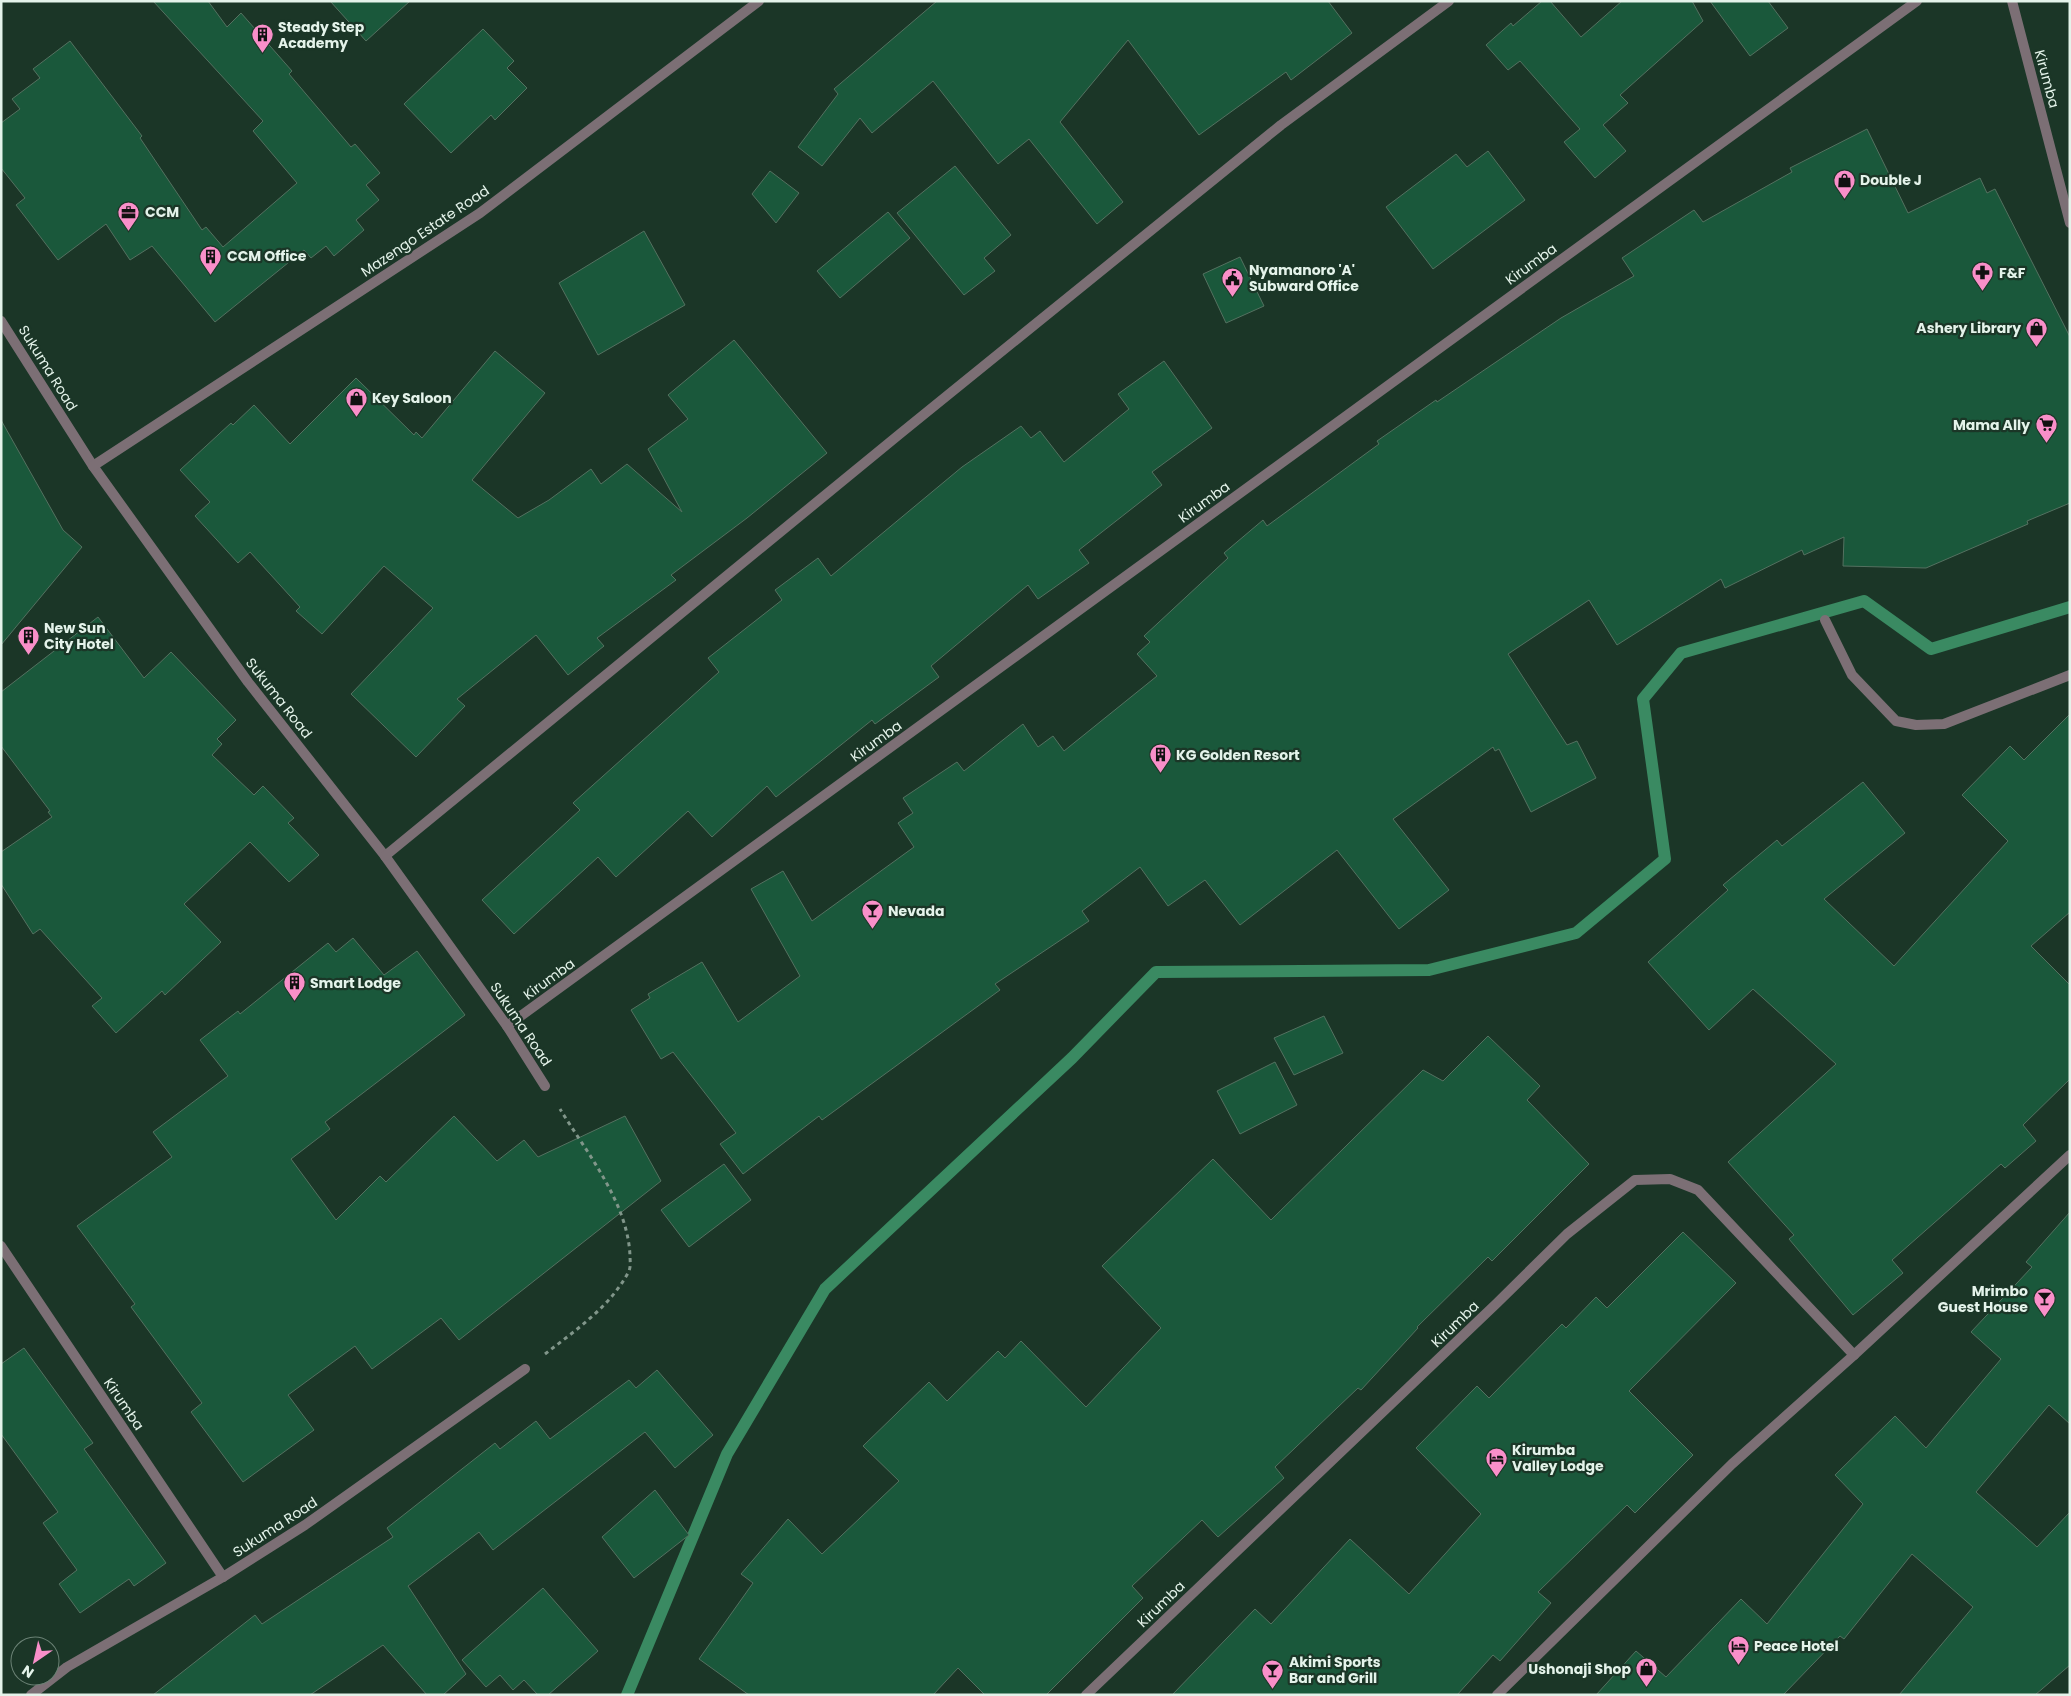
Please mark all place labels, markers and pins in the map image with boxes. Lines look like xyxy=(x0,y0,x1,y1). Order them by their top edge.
place label: Steady Step Academy xyxy=(278,17,365,53)
building icon: Steady Step Academy xyxy=(250,23,274,54)
shop icon: Double J xyxy=(1832,168,1856,199)
place label: Double J xyxy=(1860,170,1922,190)
office icon: CCM xyxy=(117,200,141,231)
place label: CCM xyxy=(145,202,179,222)
building icon: CCM Office xyxy=(199,244,223,275)
place label: CCM Office xyxy=(227,246,307,266)
place label: Nyamanoro 'A' Subward Office xyxy=(1249,260,1359,296)
pharmacy icon: F&F xyxy=(1971,261,1995,292)
place label: F&F xyxy=(1999,263,2026,283)
public building icon: Nyamanoro 'A' Subward Office xyxy=(1221,266,1245,297)
shop icon: Ashery Library xyxy=(2025,316,2049,347)
place label: Ashery Library xyxy=(1916,318,2021,338)
shop icon: Key Saloon xyxy=(344,386,368,417)
place label: Key Saloon xyxy=(372,388,452,408)
supermarket icon: Mama Ally xyxy=(2034,413,2058,444)
place label: Mama Ally xyxy=(1953,415,2030,435)
place label: New Sun City Hotel xyxy=(44,618,114,654)
building icon: New Sun City Hotel xyxy=(16,624,40,655)
building icon: KG Golden Resort xyxy=(1148,743,1172,774)
place label: KG Golden Resort xyxy=(1176,745,1300,765)
bar icon: Nevada xyxy=(860,899,884,930)
place label: Nevada xyxy=(888,901,944,921)
building icon: Smart Lodge xyxy=(282,971,306,1002)
place label: Smart Lodge xyxy=(310,973,401,993)
place label: Mrimbo Guest House xyxy=(1938,1281,2028,1317)
bar icon: Mrimbo Guest House xyxy=(2032,1287,2056,1318)
place label: Kirumba Valley Lodge xyxy=(1512,1440,1604,1476)
hotel icon: Kirumba Valley Lodge xyxy=(1484,1446,1508,1477)
hotel icon: Peace Hotel xyxy=(1726,1634,1750,1665)
place label: Peace Hotel xyxy=(1754,1636,1839,1656)
place label: Akimi Sports Bar and Grill xyxy=(1289,1652,1381,1688)
shop icon: Ushonaji Shop xyxy=(1635,1657,1659,1688)
bar icon: Akimi Sports Bar and Grill xyxy=(1261,1658,1285,1689)
place label: Ushonaji Shop xyxy=(1528,1659,1631,1679)

